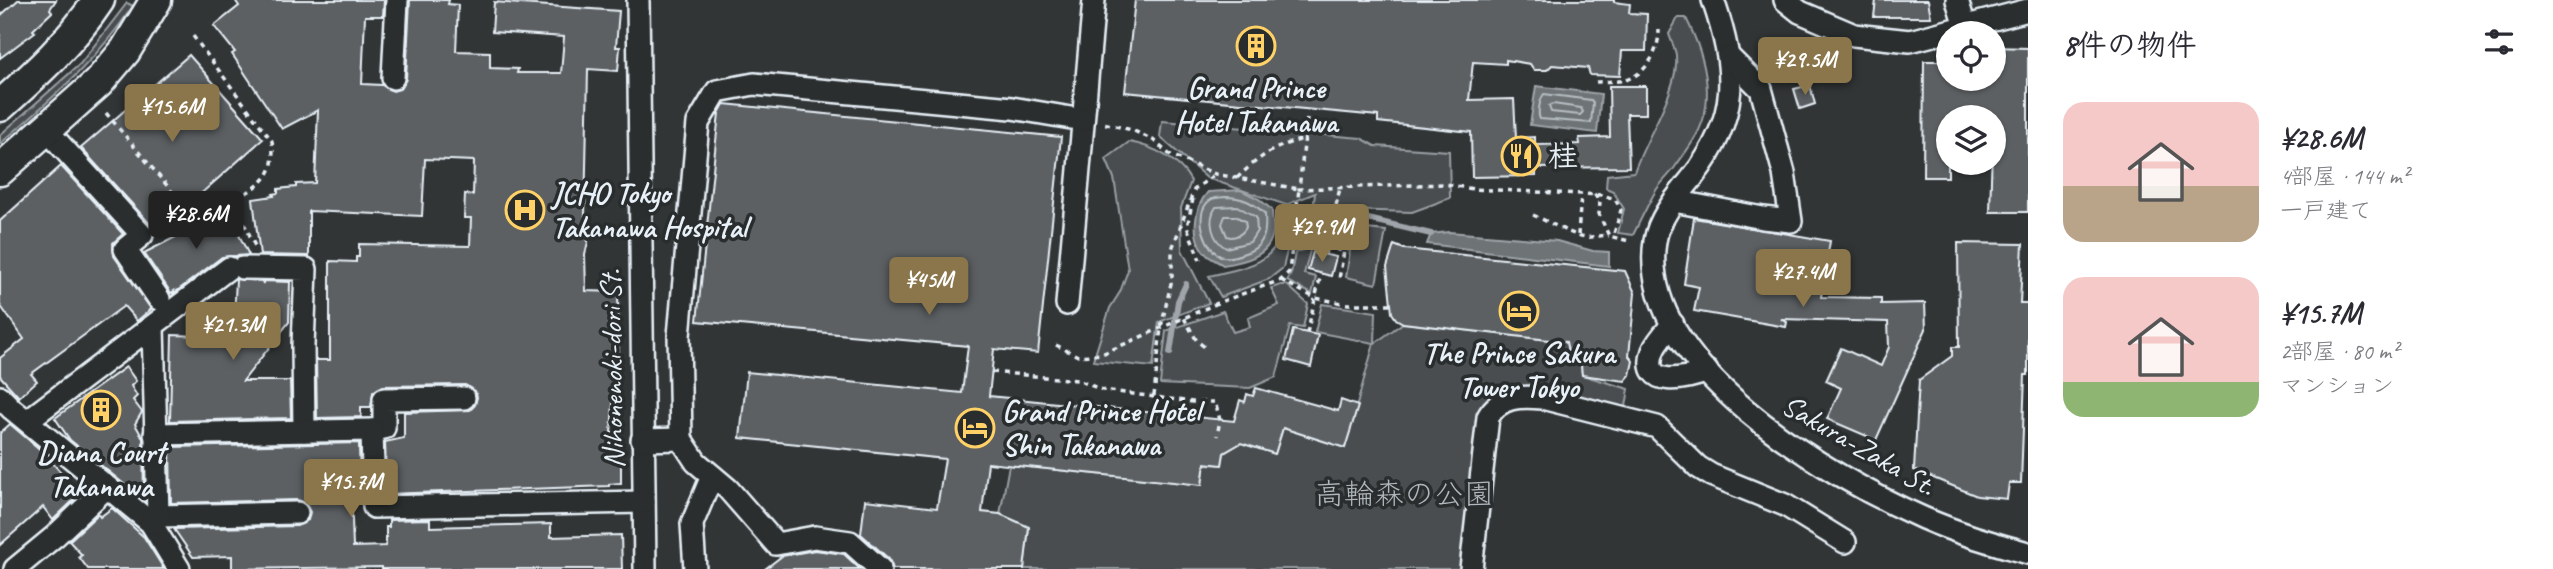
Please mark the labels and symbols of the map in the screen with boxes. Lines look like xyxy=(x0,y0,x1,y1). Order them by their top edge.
building icon: Grand Prince Hotel Takanawa xyxy=(1235,25,1277,67)
pin: ¥29.5M xyxy=(1748,38,1862,97)
place label: Grand Prince Hotel Takanawa xyxy=(1175,69,1340,141)
pin: ¥15.6M xyxy=(115,85,229,144)
restaurant icon: 桂 xyxy=(1500,135,1542,177)
place label: 桂 xyxy=(1548,137,1578,175)
place label: JCHO Tokyo Takanawa Hospital xyxy=(550,174,753,246)
hospital icon: JCHO Tokyo Takanawa Hospital xyxy=(504,189,546,231)
pin: ¥28.6M xyxy=(139,191,253,251)
pin: ¥29.9M xyxy=(1265,204,1379,264)
pin: ¥27.4M xyxy=(1746,250,1860,309)
pin: ¥45M xyxy=(888,258,970,317)
street label: Nihonenoki-dori St. xyxy=(591,269,633,469)
hotel icon: The Prince Sakura Tower Tokyo xyxy=(1498,290,1540,332)
pin: ¥21.3M xyxy=(176,302,290,362)
place label: The Prince Sakura Tower Tokyo xyxy=(1423,334,1617,406)
street label: Sakura-Zaka St. xyxy=(1775,386,1943,504)
building icon: Diana Court Takanawa xyxy=(80,389,122,431)
place label: Grand Prince Hotel Shin Takanawa xyxy=(1002,392,1206,464)
hotel icon: Grand Prince Hotel Shin Takanawa xyxy=(954,407,996,449)
place label: Diana Court Takanawa xyxy=(37,433,170,505)
pin: ¥15.7M xyxy=(294,460,408,519)
park label: 高輪森の公園 xyxy=(1314,475,1494,513)

